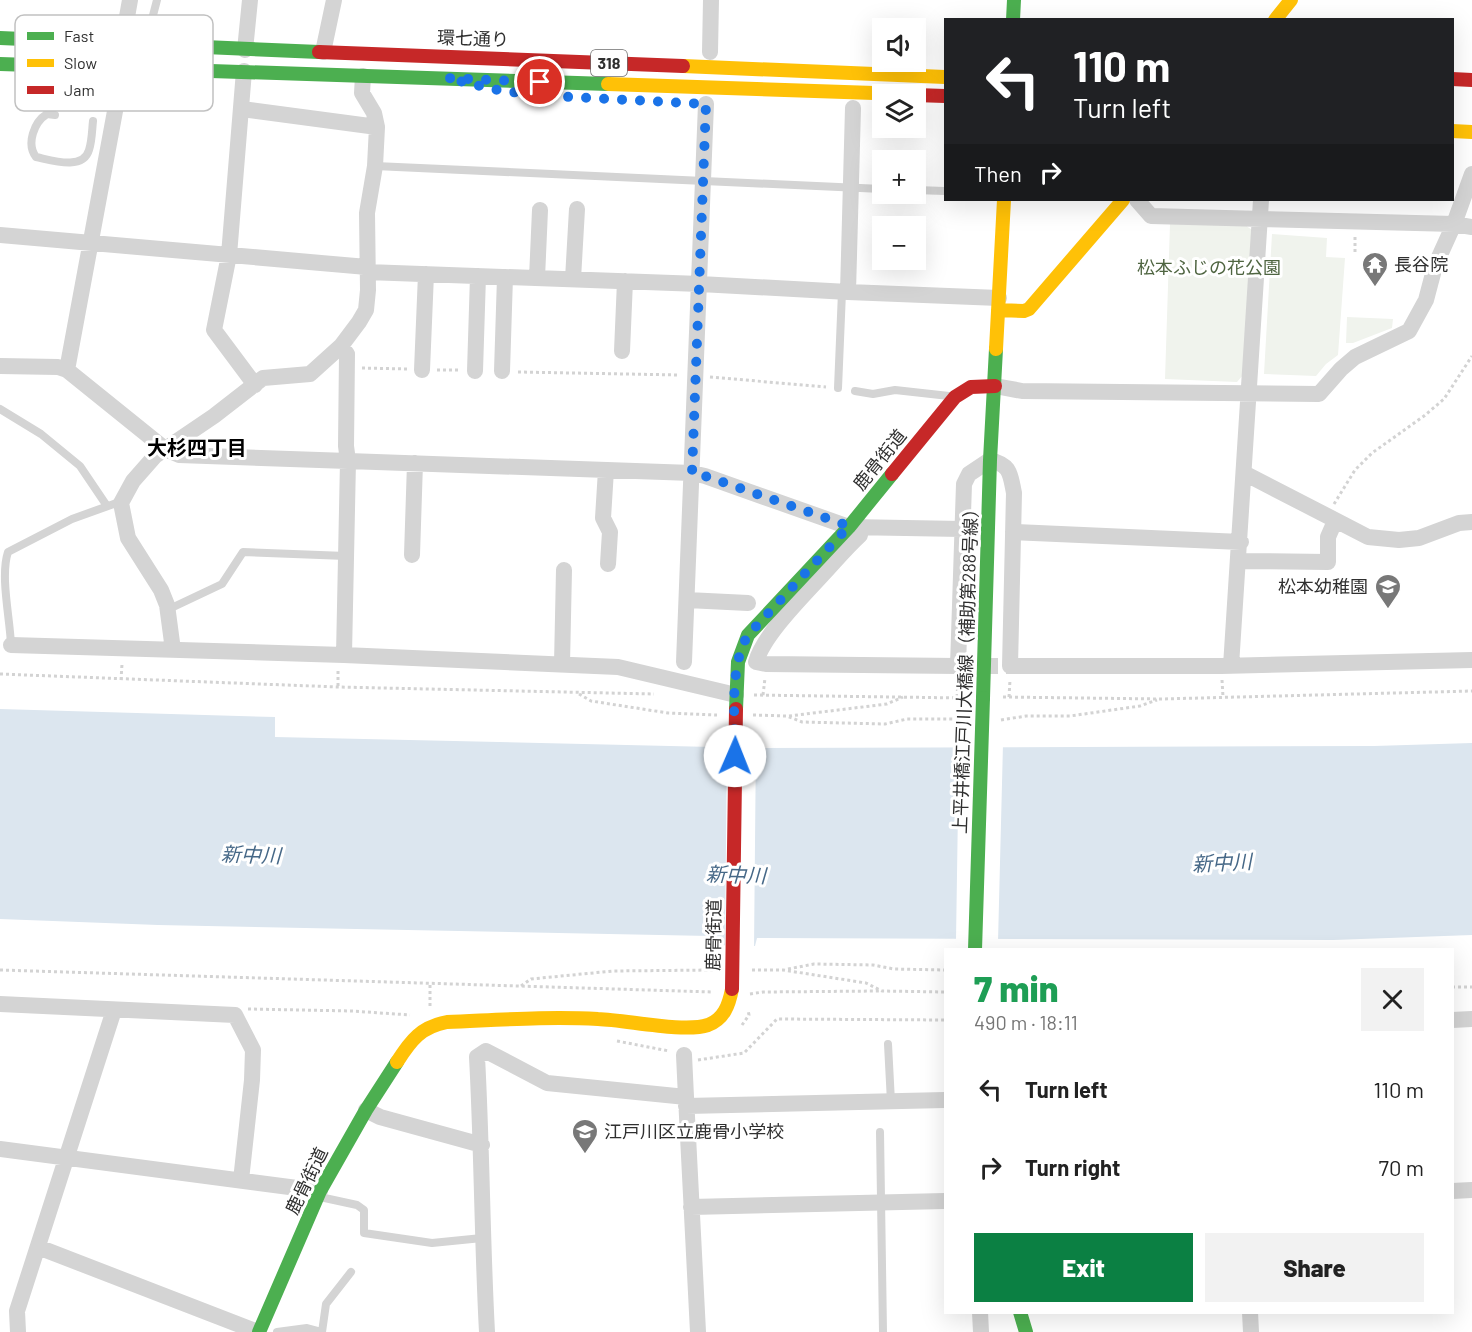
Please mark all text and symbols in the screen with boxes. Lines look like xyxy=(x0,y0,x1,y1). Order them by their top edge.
legend xyxy=(15,15,213,111)
map controls xyxy=(872,18,926,270)
button: sound xyxy=(872,18,926,72)
text: Fast xyxy=(64,26,94,45)
street label: 環七通り xyxy=(437,26,509,50)
text: 110 m xyxy=(1073,40,1170,90)
icon: left xyxy=(974,42,1052,120)
road number: 318 xyxy=(591,50,627,76)
text: Slow xyxy=(64,53,97,72)
pin xyxy=(514,56,565,107)
icon: arrive xyxy=(523,65,556,98)
text: Jam xyxy=(64,80,95,99)
button: layers xyxy=(872,84,926,138)
text: Turn left xyxy=(1073,91,1171,123)
button: + xyxy=(872,150,926,204)
icon: right xyxy=(1034,156,1067,189)
text: Then xyxy=(974,160,1022,186)
button: − xyxy=(872,216,926,270)
temple icon: 長谷院 xyxy=(1360,250,1390,288)
place label: 長谷院 xyxy=(1394,253,1448,275)
park label: 松本ふじの花公園 xyxy=(1137,256,1281,278)
street label: 鹿骨街道 xyxy=(848,424,910,494)
district label: 大杉四丁目 xyxy=(147,435,247,459)
street label: 上平井橋江戸川大橋線（補助第288号線） xyxy=(948,499,982,834)
school or university icon: 松本幼稚園 xyxy=(1373,572,1403,610)
place label: 松本幼稚園 xyxy=(1278,575,1368,597)
position arrow xyxy=(703,724,767,788)
water label: 新中川 xyxy=(221,841,283,867)
water label: 新中川 xyxy=(1191,848,1255,876)
water label: 新中川 xyxy=(706,861,768,887)
street label: 鹿骨街道 xyxy=(701,899,725,971)
text: 7 min xyxy=(974,966,1059,1009)
button: close xyxy=(1361,968,1424,1031)
text: 490 m · 18:11 xyxy=(974,1010,1078,1034)
icon: left xyxy=(974,1073,1007,1106)
text: Turn left xyxy=(1025,1076,1108,1102)
text: 110 m xyxy=(1374,1076,1424,1102)
school or university icon: 江戸川区立鹿骨小学校 xyxy=(570,1117,600,1155)
place label: 江戸川区立鹿骨小学校 xyxy=(604,1120,784,1142)
street label: 鹿骨街道 xyxy=(280,1143,332,1218)
icon: right xyxy=(974,1151,1007,1184)
text: Turn right xyxy=(1025,1154,1120,1180)
text: 70 m xyxy=(1379,1154,1424,1180)
button: Exit xyxy=(974,1233,1193,1302)
button: Share xyxy=(1205,1233,1424,1302)

